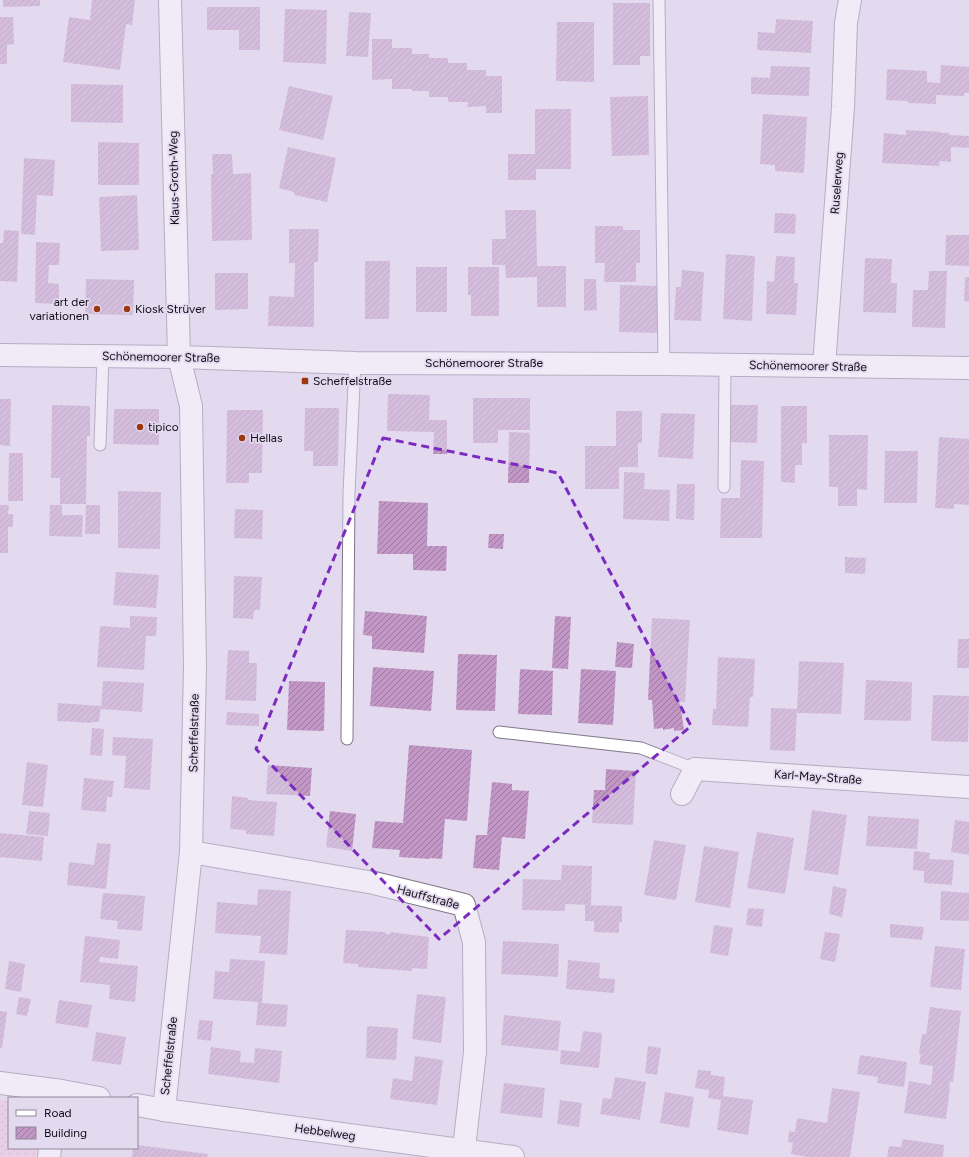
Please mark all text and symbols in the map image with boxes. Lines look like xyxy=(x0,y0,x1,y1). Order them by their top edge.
street label: Klaus-Groth-Weg xyxy=(166,131,182,225)
street label: Ruselerweg xyxy=(828,151,846,215)
place label: art der variationen xyxy=(30,295,89,323)
place label: Kiosk Strüver xyxy=(135,302,206,316)
marker: art der variationen xyxy=(92,304,102,314)
marker: Kiosk Strüver xyxy=(122,304,132,314)
street label: Schönemoorer Straße xyxy=(102,349,221,365)
street label: Schönemoorer Straße xyxy=(425,356,543,370)
street label: Schönemoorer Straße xyxy=(749,358,868,374)
place label: Scheffelstraße xyxy=(313,374,392,388)
marker: Scheffelstraße xyxy=(300,376,310,386)
place label: tipico xyxy=(148,420,179,434)
marker: tipico xyxy=(135,422,145,432)
place label: Hellas xyxy=(250,431,283,445)
marker: Hellas xyxy=(237,433,247,443)
street label: Scheffelstraße xyxy=(186,693,202,772)
street label: Karl-May-Straße xyxy=(774,767,863,787)
street label: Hauffstraße xyxy=(395,882,461,912)
street label: Scheffelstraße xyxy=(158,1016,180,1096)
legend xyxy=(8,1097,138,1149)
text: Road xyxy=(44,1106,72,1120)
street label: Hebbelweg xyxy=(293,1121,357,1143)
text: Building xyxy=(44,1126,87,1140)

